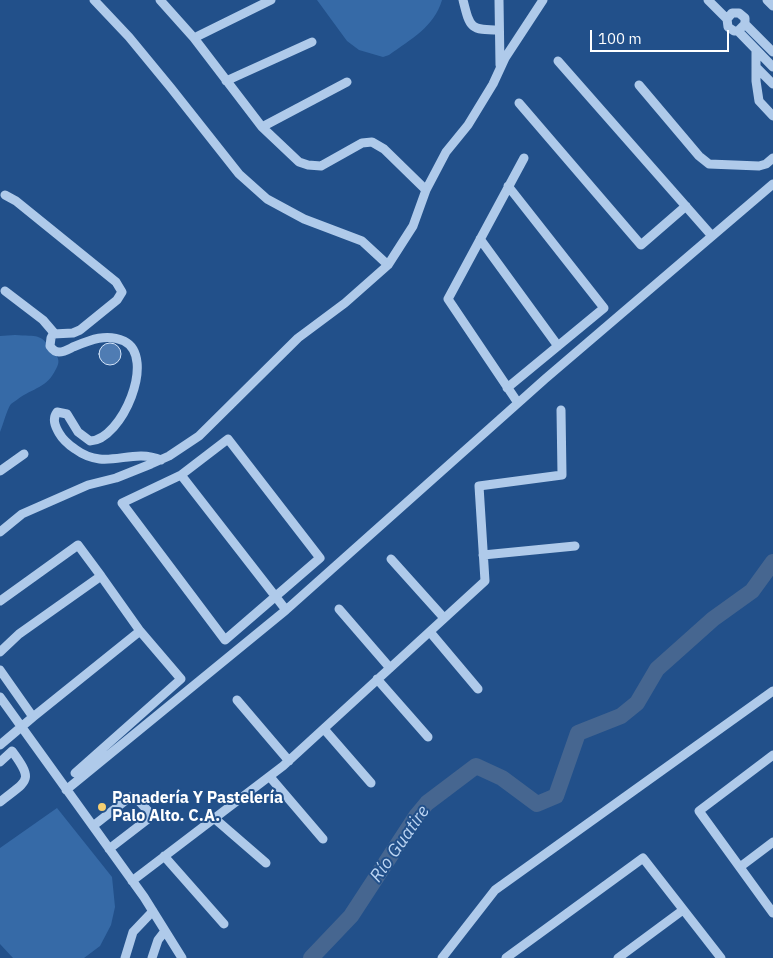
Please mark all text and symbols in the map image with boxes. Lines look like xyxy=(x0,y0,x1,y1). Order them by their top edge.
scale bar xyxy=(593,20,732,52)
text: 100 m xyxy=(598,29,642,48)
place label: Panadería Y Pastelería Palo Alto. C.A. xyxy=(112,788,283,826)
marker: Panadería Y Pastelería Palo Alto. C.A. xyxy=(96,801,108,813)
water label: Río Guatire xyxy=(366,801,434,887)

